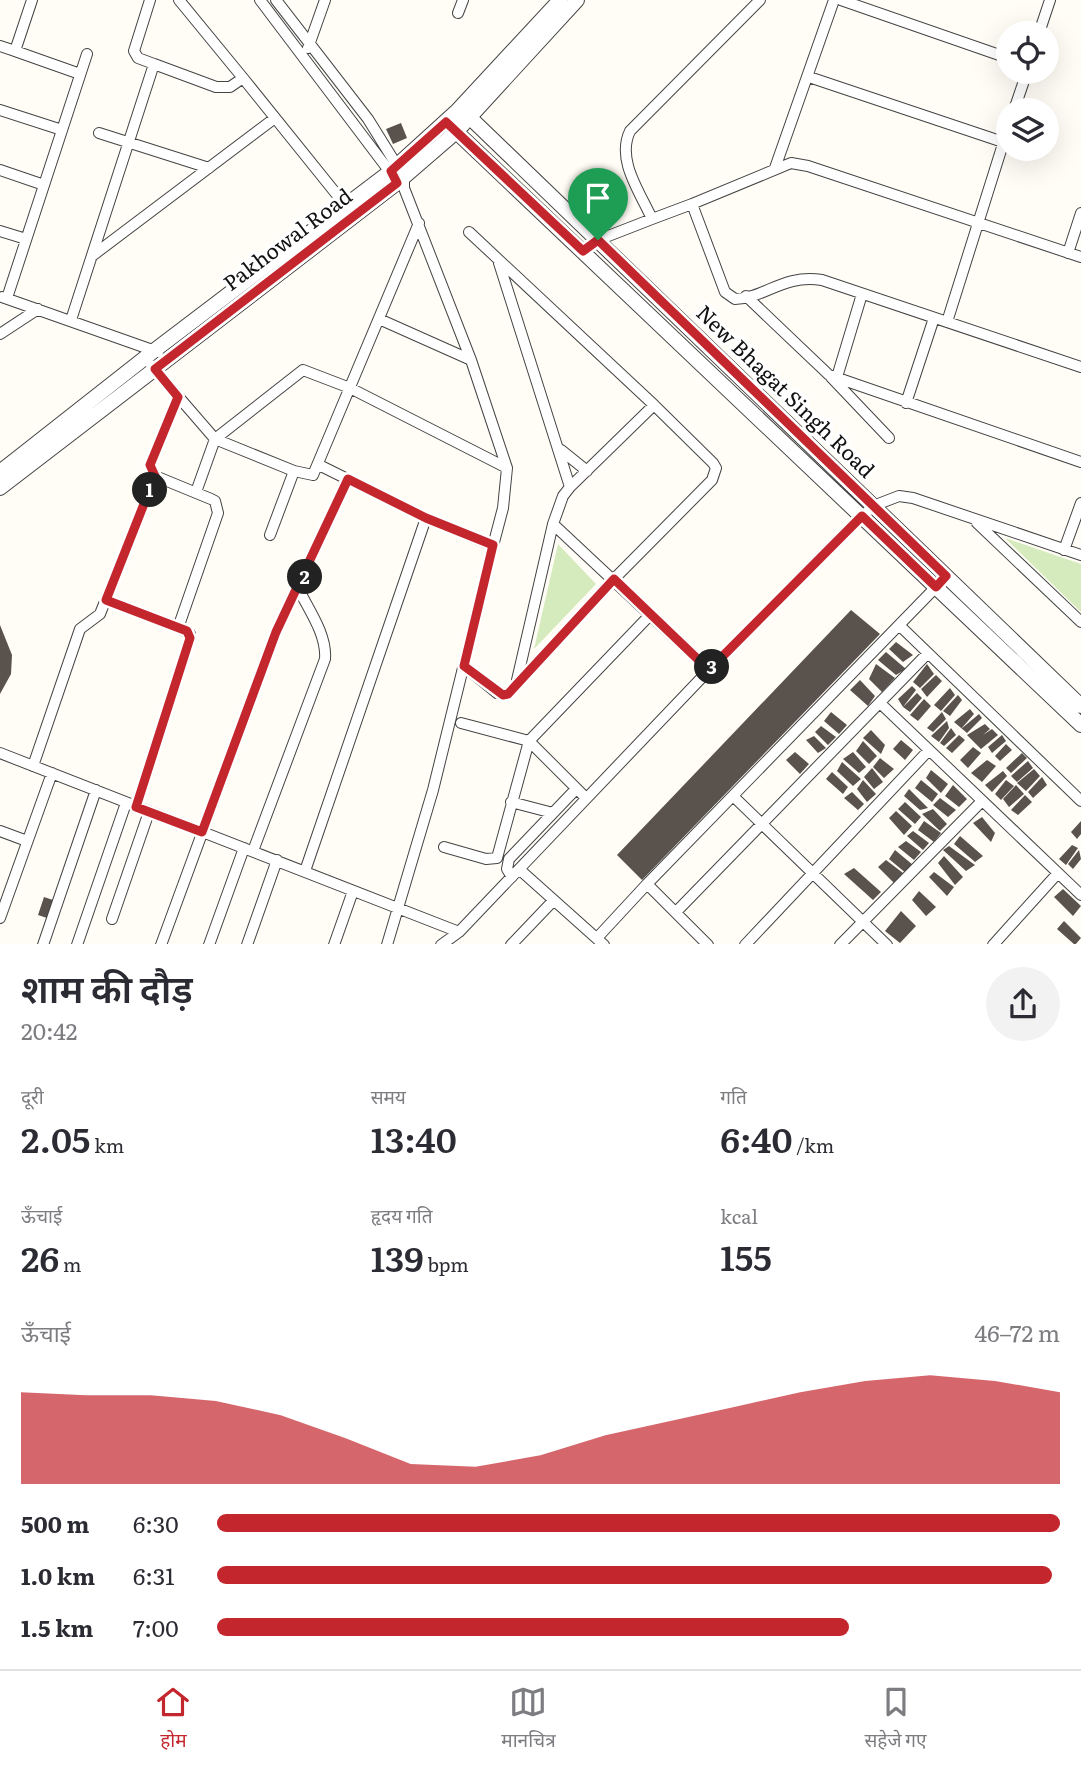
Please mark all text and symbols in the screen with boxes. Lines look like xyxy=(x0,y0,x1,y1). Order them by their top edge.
map controls xyxy=(996,21,1059,161)
button: locate xyxy=(996,21,1059,84)
button: layers xyxy=(996,98,1059,161)
pin xyxy=(568,168,628,240)
street label: Pakhowal Road xyxy=(216,179,357,297)
icon: arrive xyxy=(579,179,617,217)
street label: New Bhagat Singh Road xyxy=(691,297,883,484)
pin: 1 xyxy=(132,472,168,508)
text: 1 xyxy=(146,475,153,503)
pin: 2 xyxy=(288,560,322,594)
text: 2 xyxy=(299,562,310,590)
pin: 3 xyxy=(694,650,730,684)
text: 3 xyxy=(706,652,717,680)
text: शाम की दौड़ xyxy=(21,958,193,1015)
button: share xyxy=(986,967,1060,1041)
text: 20:42 xyxy=(21,1013,78,1047)
text: दूरी xyxy=(21,1082,44,1110)
text: समय xyxy=(371,1082,406,1110)
text: गति xyxy=(720,1082,747,1110)
text: 2.05 xyxy=(21,1112,90,1164)
text: 13:40 xyxy=(371,1112,457,1164)
text: 6:40 xyxy=(720,1112,792,1164)
text: km xyxy=(90,1131,124,1159)
text: /km xyxy=(792,1131,834,1159)
text: ऊँचाई xyxy=(21,1201,62,1229)
text: हृदय गति xyxy=(371,1201,432,1229)
text: kcal xyxy=(720,1202,758,1230)
text: 155 xyxy=(720,1230,772,1282)
text: 26 xyxy=(21,1231,59,1283)
text: 139 xyxy=(371,1231,424,1283)
text: m xyxy=(59,1250,81,1278)
text: bpm xyxy=(424,1250,469,1278)
text: ऊँचाई xyxy=(21,1315,71,1349)
text: 46–72 m xyxy=(975,1315,1060,1349)
text: 500 m xyxy=(21,1506,89,1540)
text: 6:30 xyxy=(133,1506,179,1540)
text: 1.0 km xyxy=(21,1558,95,1592)
text: 6:31 xyxy=(133,1558,175,1592)
text: 1.5 km xyxy=(21,1610,94,1644)
text: 7:00 xyxy=(133,1610,178,1644)
tab: होम xyxy=(154,1683,192,1755)
tab: मानचित्र xyxy=(501,1683,556,1755)
tab: सहेजे गए xyxy=(865,1683,927,1755)

